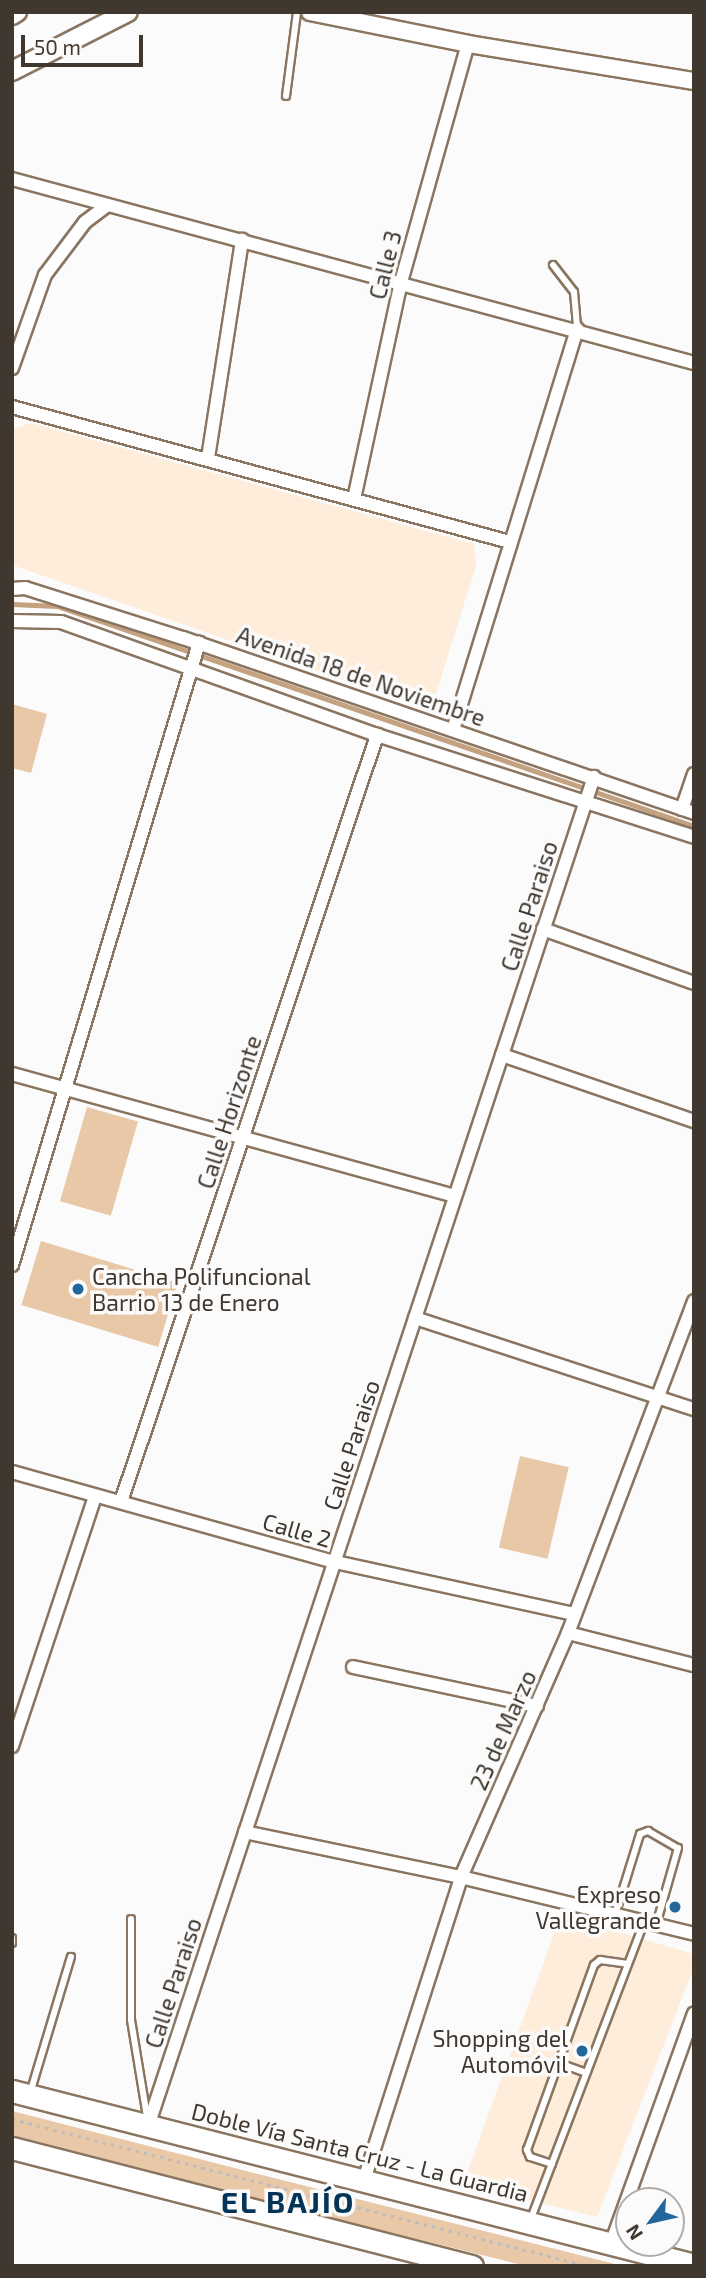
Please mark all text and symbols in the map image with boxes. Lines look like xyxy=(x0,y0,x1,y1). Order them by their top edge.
scale bar xyxy=(24,21,147,65)
text: 50 m xyxy=(34,34,81,59)
street label: Calle 3 xyxy=(363,228,407,302)
street label: Avenida 18 de Noviembre xyxy=(233,620,489,732)
street label: Calle Paraiso xyxy=(495,837,563,975)
street label: Calle Horizonte xyxy=(191,1032,267,1192)
place label: Cancha Polifuncional Barrio 13 de Enero xyxy=(92,1262,311,1316)
marker: Cancha Polifuncional Barrio 13 de Enero xyxy=(70,1281,86,1297)
street label: Calle Paraiso xyxy=(317,1376,385,1514)
street label: Calle 2 xyxy=(260,1507,334,1553)
street label: 23 de Marzo xyxy=(464,1666,542,1794)
place label: Expreso Vallegrande xyxy=(535,1880,661,1934)
marker: Expreso Vallegrande xyxy=(667,1899,683,1915)
street label: Calle Paraiso xyxy=(139,1914,207,2052)
place label: Shopping del Automóvil xyxy=(433,2024,568,2078)
marker: Shopping del Automóvil xyxy=(574,2043,590,2059)
street label: Doble Vía Santa Cruz - La Guardia xyxy=(188,2097,532,2207)
district label: EL BAJÍO xyxy=(221,2183,355,2219)
north arrow xyxy=(615,2187,685,2257)
text: N xyxy=(620,2221,647,2245)

